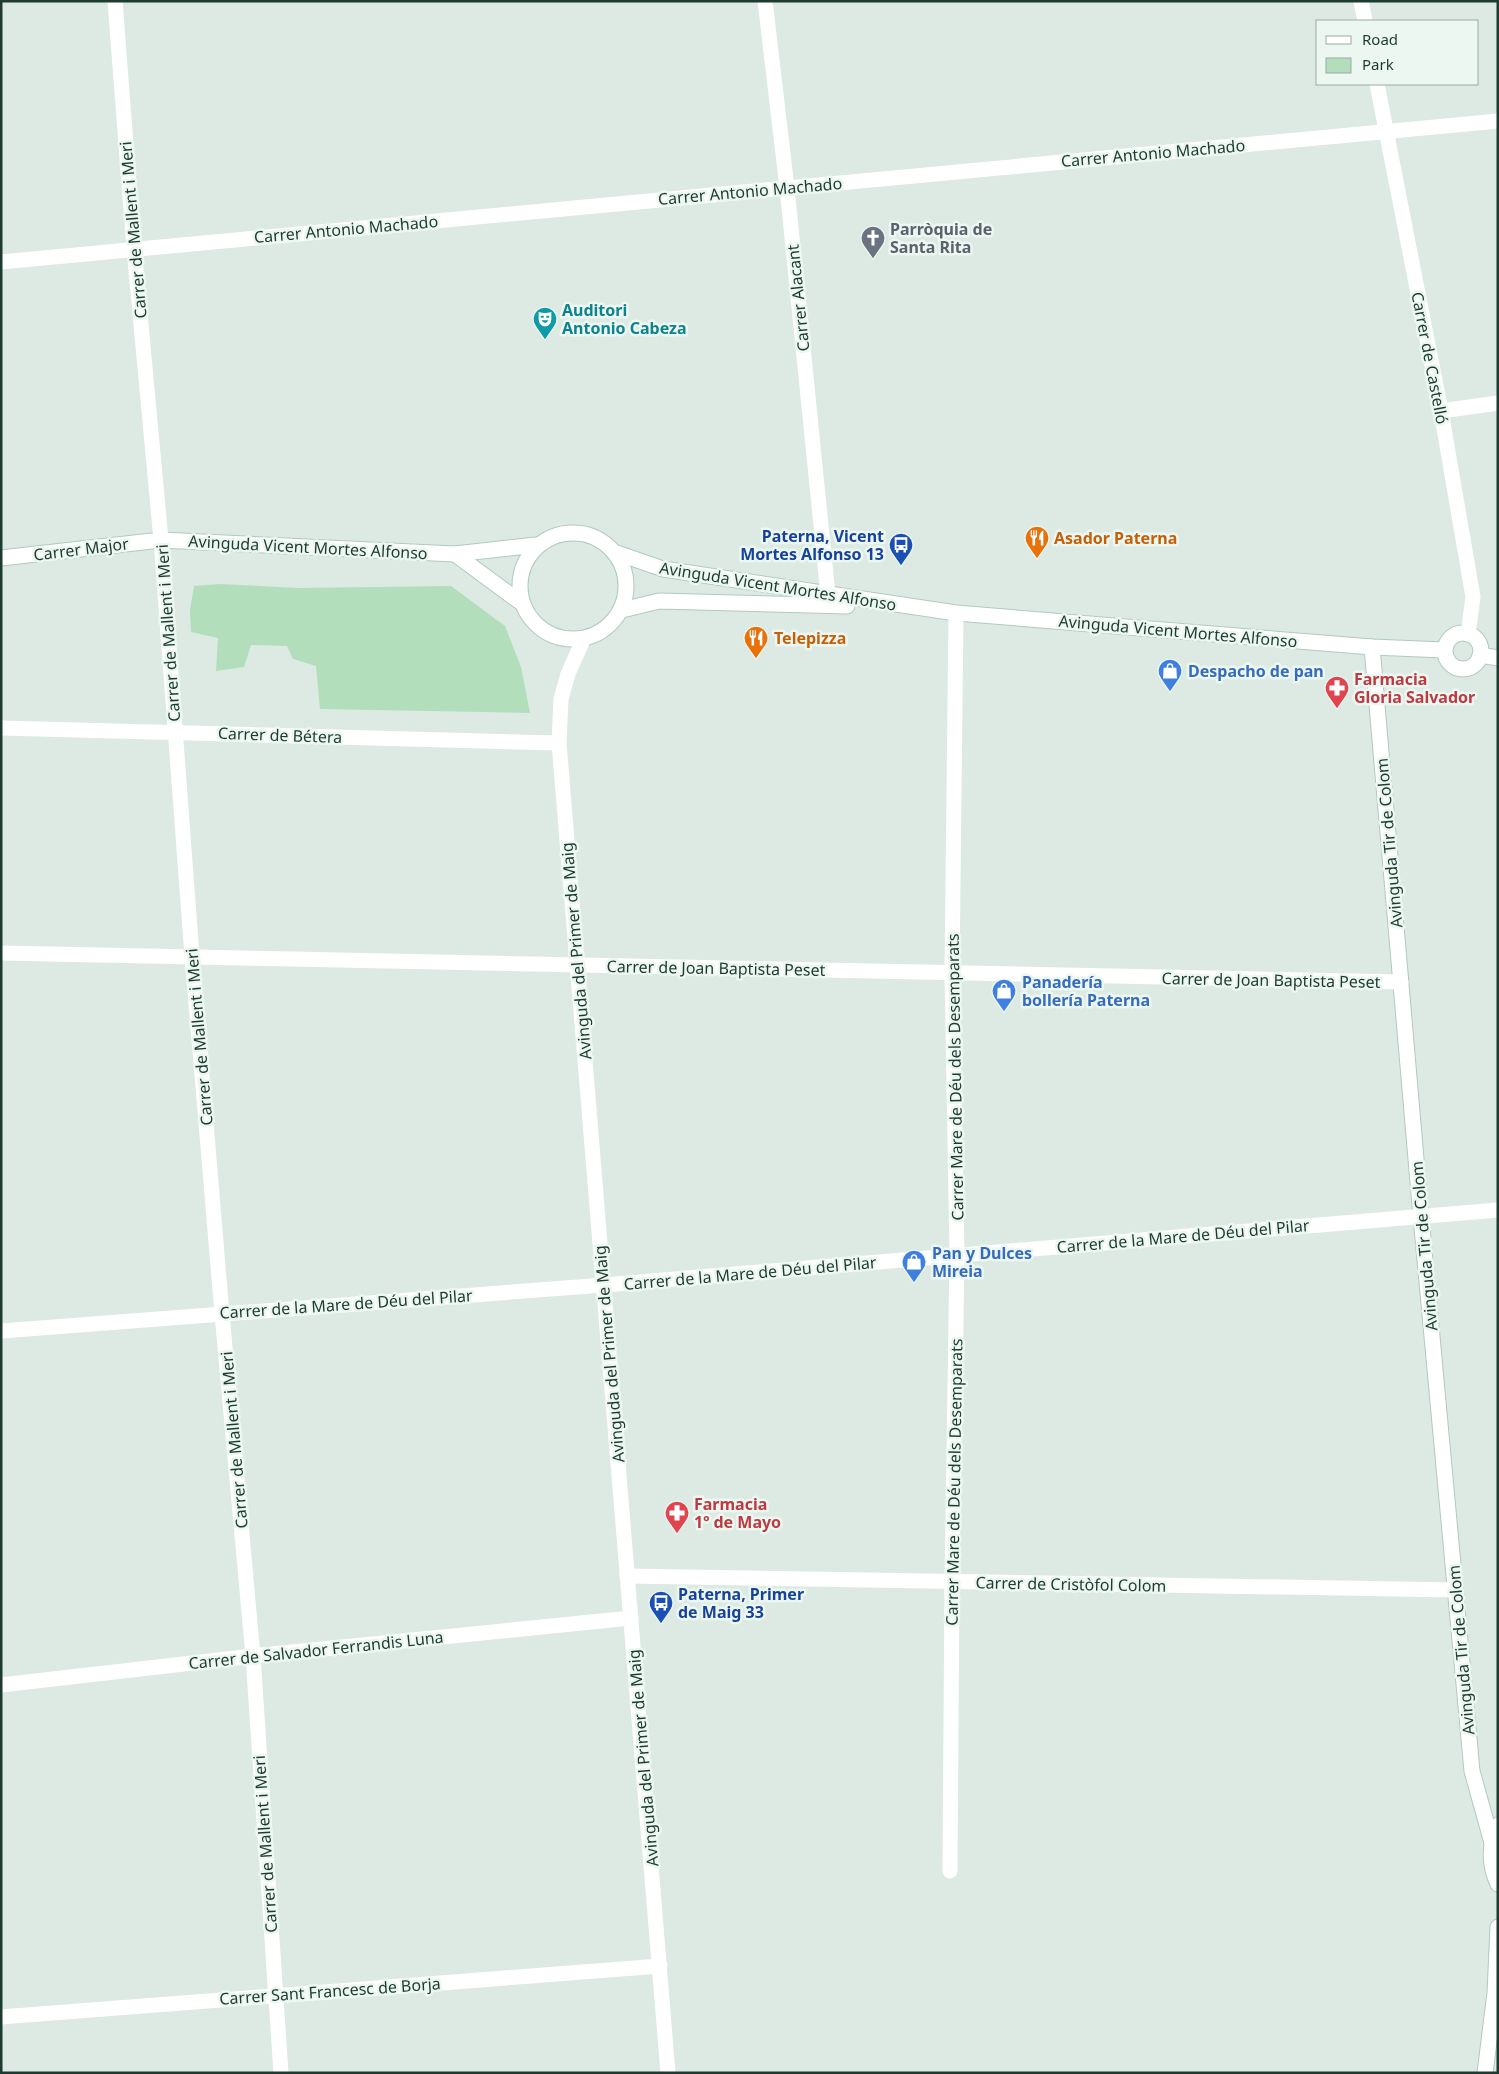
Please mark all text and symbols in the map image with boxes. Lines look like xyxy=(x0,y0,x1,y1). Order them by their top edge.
legend xyxy=(1316,20,1479,85)
text: Road xyxy=(1362,29,1398,49)
text: Park xyxy=(1362,54,1394,74)
street label: Carrer Antonio Machado xyxy=(1060,134,1246,172)
street label: Carrer de Mallent i Meri xyxy=(114,140,152,320)
street label: Carrer Antonio Machado xyxy=(657,172,843,210)
street label: Carrer Antonio Machado xyxy=(253,210,439,248)
place label: Parròquia de Santa Rita xyxy=(890,218,992,258)
church icon: Parròquia de Santa Rita xyxy=(860,225,886,259)
street label: Carrer Alacant xyxy=(781,243,815,353)
street label: Carrer de Castelló xyxy=(1406,290,1454,426)
place label: Auditori Antonio Cabeza xyxy=(562,299,687,339)
theatre icon: Auditori Antonio Cabeza xyxy=(532,306,558,340)
place label: Paterna, Vicent Mortes Alfonso 13 xyxy=(740,525,884,565)
restaurant icon: Asador Paterna xyxy=(1024,525,1050,559)
place label: Asador Paterna xyxy=(1054,527,1177,549)
street label: Avinguda Vicent Mortes Alfonso xyxy=(188,530,428,564)
street label: Carrer Major xyxy=(32,532,130,566)
bus stop icon: Paterna, Vicent Mortes Alfonso 13 xyxy=(888,532,914,566)
street label: Carrer de Mallent i Meri xyxy=(151,543,185,723)
street label: Avinguda Vicent Mortes Alfonso xyxy=(658,556,898,616)
street label: Avinguda Vicent Mortes Alfonso xyxy=(1058,610,1298,652)
restaurant icon: Telepizza xyxy=(743,625,769,659)
place label: Telepizza xyxy=(774,627,846,649)
shop icon: Despacho de pan xyxy=(1157,658,1183,692)
place label: Despacho de pan xyxy=(1188,660,1324,682)
place label: Farmacia Gloria Salvador xyxy=(1354,668,1475,708)
pharmacy icon: Farmacia Gloria Salvador xyxy=(1324,675,1350,709)
street label: Carrer de Bétera xyxy=(218,722,342,748)
street label: Avinguda Tir de Colom xyxy=(1371,757,1407,929)
street label: Avinguda del Primer de Maig xyxy=(556,842,596,1060)
street label: Carrer Mare de Déu dels Desemparats xyxy=(941,933,969,1221)
street label: Carrer de Mallent i Meri xyxy=(180,947,218,1127)
street label: Carrer de Joan Baptista Peset xyxy=(606,955,826,981)
street label: Carrer de Joan Baptista Peset xyxy=(1161,967,1381,993)
place label: Panadería bollería Paterna xyxy=(1022,971,1150,1011)
shop icon: Panadería bollería Paterna xyxy=(991,978,1017,1012)
street label: Avinguda Tir de Colom xyxy=(1406,1160,1442,1332)
street label: Carrer de la Mare de Déu del Pilar xyxy=(1056,1214,1311,1258)
place label: Pan y Dulces Mireia xyxy=(932,1242,1032,1282)
street label: Avinguda del Primer de Maig xyxy=(589,1245,629,1463)
shop icon: Pan y Dulces Mireia xyxy=(901,1249,927,1283)
street label: Carrer de la Mare de Déu del Pilar xyxy=(623,1251,878,1295)
street label: Carrer de la Mare de Déu del Pilar xyxy=(219,1284,474,1324)
street label: Carrer Mare de Déu dels Desemparats xyxy=(940,1338,968,1626)
street label: Carrer de Mallent i Meri xyxy=(215,1350,253,1530)
place label: Farmacia 1º de Mayo xyxy=(694,1493,781,1533)
pharmacy icon: Farmacia 1º de Mayo xyxy=(664,1500,690,1534)
street label: Avinguda Tir de Colom xyxy=(1443,1564,1479,1736)
street label: Carrer de Cristòfol Colom xyxy=(975,1571,1167,1597)
place label: Paterna, Primer de Maig 33 xyxy=(678,1583,804,1623)
bus stop icon: Paterna, Primer de Maig 33 xyxy=(648,1590,674,1624)
street label: Carrer de Salvador Ferrandis Luna xyxy=(187,1626,445,1674)
street label: Avinguda del Primer de Maig xyxy=(623,1649,663,1867)
street label: Carrer de Mallent i Meri xyxy=(248,1754,282,1934)
street label: Carrer Sant Francesc de Borja xyxy=(219,1972,441,2010)

